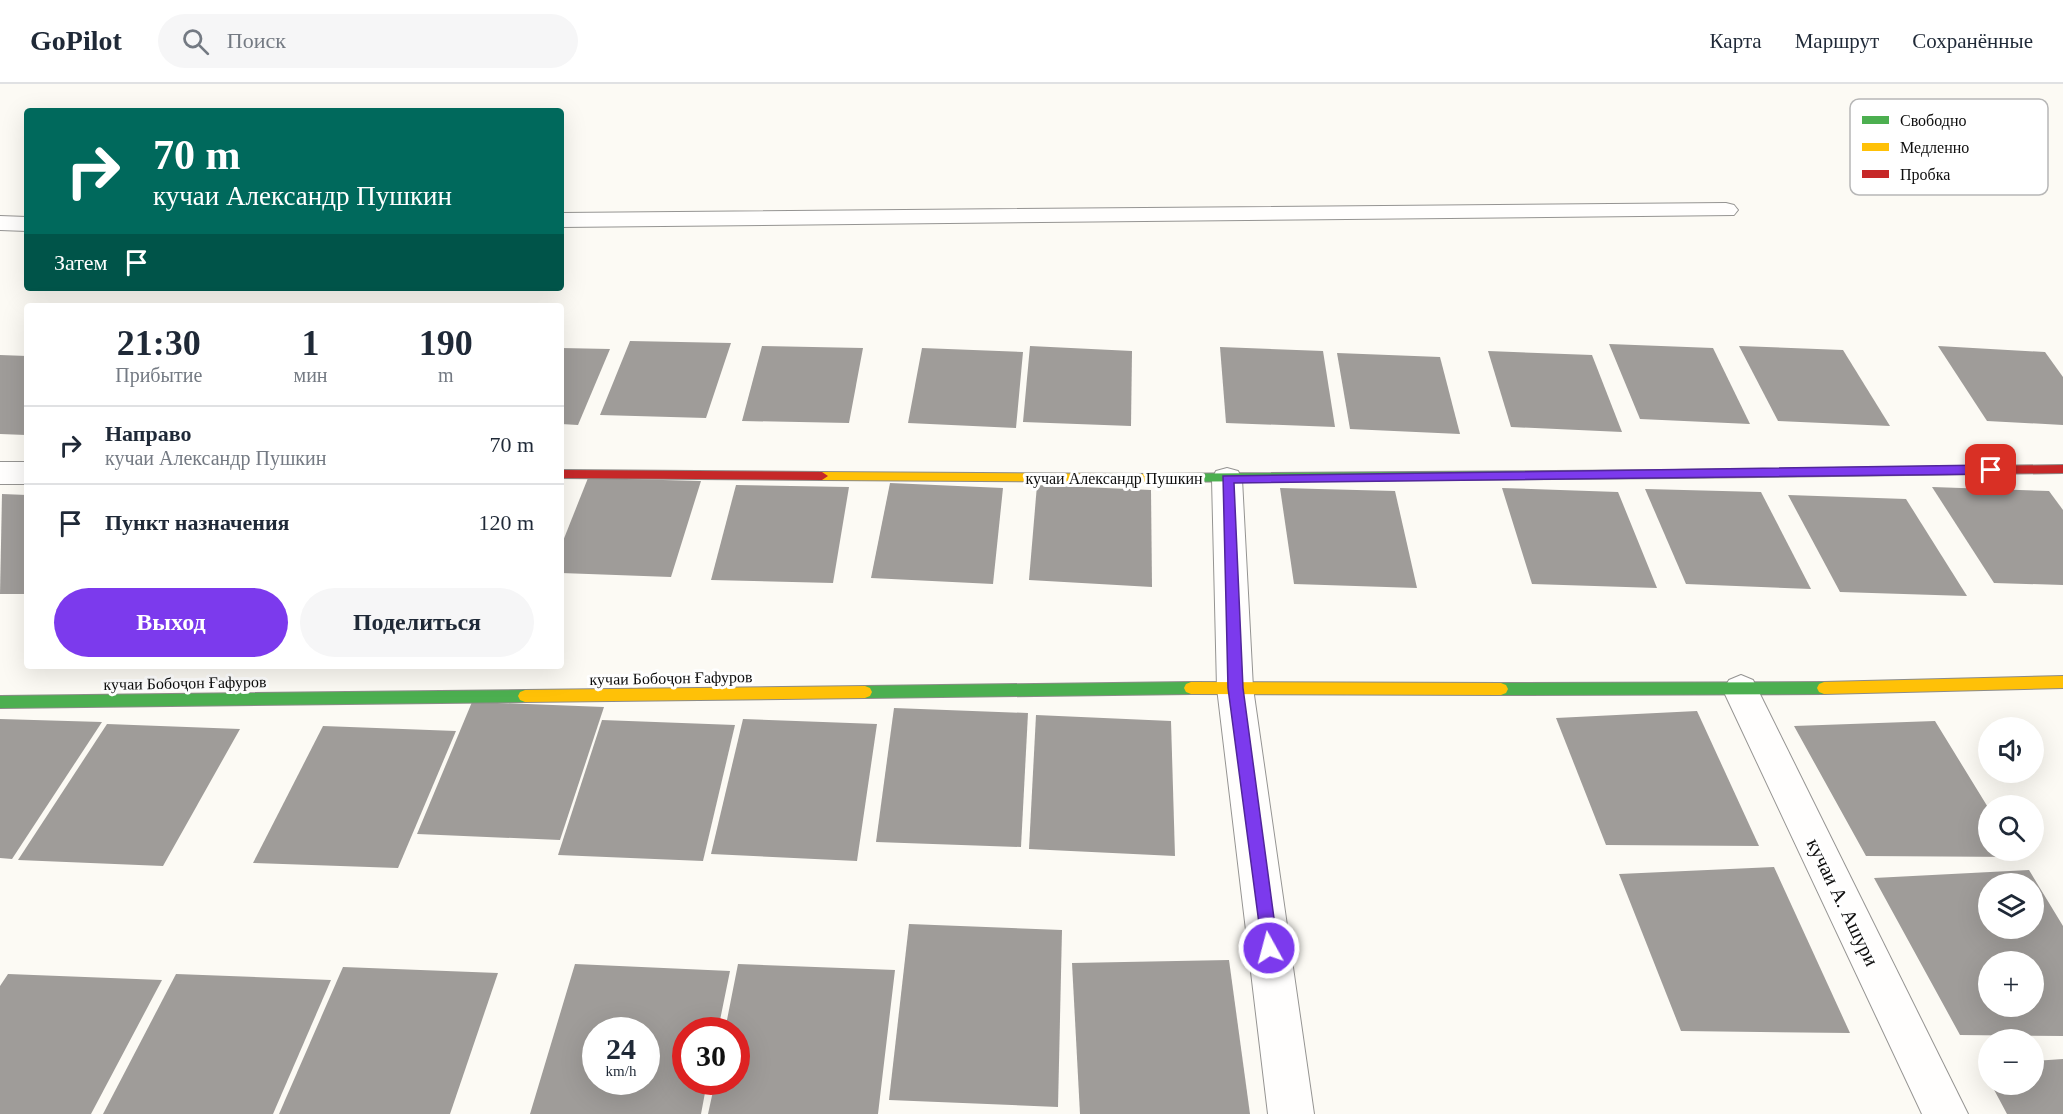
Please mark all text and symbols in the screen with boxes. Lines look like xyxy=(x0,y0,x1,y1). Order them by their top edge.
search box xyxy=(158,14,578,68)
text: GoPilot xyxy=(30,25,122,56)
icon: search xyxy=(179,25,212,58)
text: Поиск xyxy=(227,28,286,53)
text: Карта xyxy=(1710,29,1762,53)
text: Маршрут xyxy=(1795,29,1879,53)
text: Сохранённые xyxy=(1912,29,2033,53)
legend xyxy=(1850,99,2048,195)
text: Свободно xyxy=(1900,112,1967,130)
icon: right xyxy=(54,132,132,210)
text: 70 m xyxy=(153,132,241,178)
text: Медленно xyxy=(1900,139,1969,157)
text: Пробка xyxy=(1900,166,1950,184)
text: кучаи Александр Пушкин xyxy=(153,181,452,211)
icon: arrive xyxy=(120,246,153,279)
text: Затем xyxy=(54,250,108,275)
text: 21:30 xyxy=(117,323,201,363)
text: 1 xyxy=(302,323,320,363)
text: 190 xyxy=(419,323,473,363)
text: Прибытие xyxy=(115,364,202,386)
text: мин xyxy=(294,364,328,386)
text: m xyxy=(438,364,454,386)
text: Направо xyxy=(105,421,191,446)
icon: right xyxy=(54,429,87,462)
text: 70 m xyxy=(489,432,534,457)
pin xyxy=(1965,444,2016,495)
text: кучаи Александр Пушкин xyxy=(105,447,326,469)
icon: arrive xyxy=(1974,453,2007,486)
street label: кучаи Александр Пушкин xyxy=(1025,470,1203,488)
icon: arrive xyxy=(54,507,87,540)
text: Пункт назначения xyxy=(105,510,290,535)
text: 120 m xyxy=(478,510,534,535)
button: Выход xyxy=(54,588,288,657)
button: Поделиться xyxy=(300,588,534,657)
street label: кучаи Бобоҷон Ғафуров xyxy=(589,668,753,689)
street label: кучаи Бобоҷон Ғафуров xyxy=(103,673,267,694)
map controls xyxy=(1978,717,2044,1095)
button: sound xyxy=(1978,717,2044,783)
button: search xyxy=(1978,795,2044,861)
street label: кучаи А. Ашури xyxy=(1802,835,1883,970)
button: layers xyxy=(1978,873,2044,939)
position arrow xyxy=(1237,916,1301,980)
button: + xyxy=(1978,951,2044,1017)
speed limit sign: 30 xyxy=(672,1017,750,1095)
button: − xyxy=(1978,1029,2044,1095)
text: 24 xyxy=(606,1032,636,1065)
text: km/h xyxy=(606,1063,636,1079)

